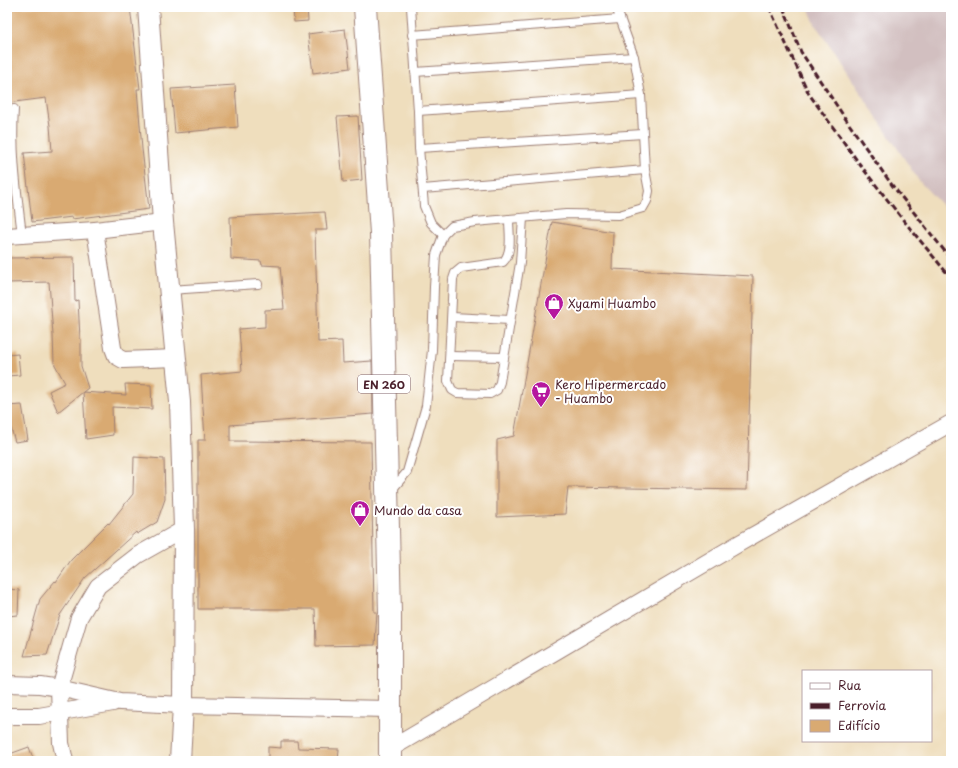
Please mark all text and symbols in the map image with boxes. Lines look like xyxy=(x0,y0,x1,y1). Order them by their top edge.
shop icon: Xyami Huambo xyxy=(543,292,565,320)
place label: Xyami Huambo xyxy=(568,294,656,312)
road number: EN 260 xyxy=(358,375,410,393)
place label: Kero Hipermercado - Huambo xyxy=(555,375,666,407)
supermarket icon: Kero Hipermercado - Huambo xyxy=(530,380,552,408)
shop icon: Mundo da casa xyxy=(349,499,371,527)
place label: Mundo da casa xyxy=(374,501,462,519)
legend xyxy=(802,670,932,742)
text: Rua xyxy=(838,676,862,694)
text: Ferrovia xyxy=(838,696,887,714)
text: Edifício xyxy=(838,716,880,734)

